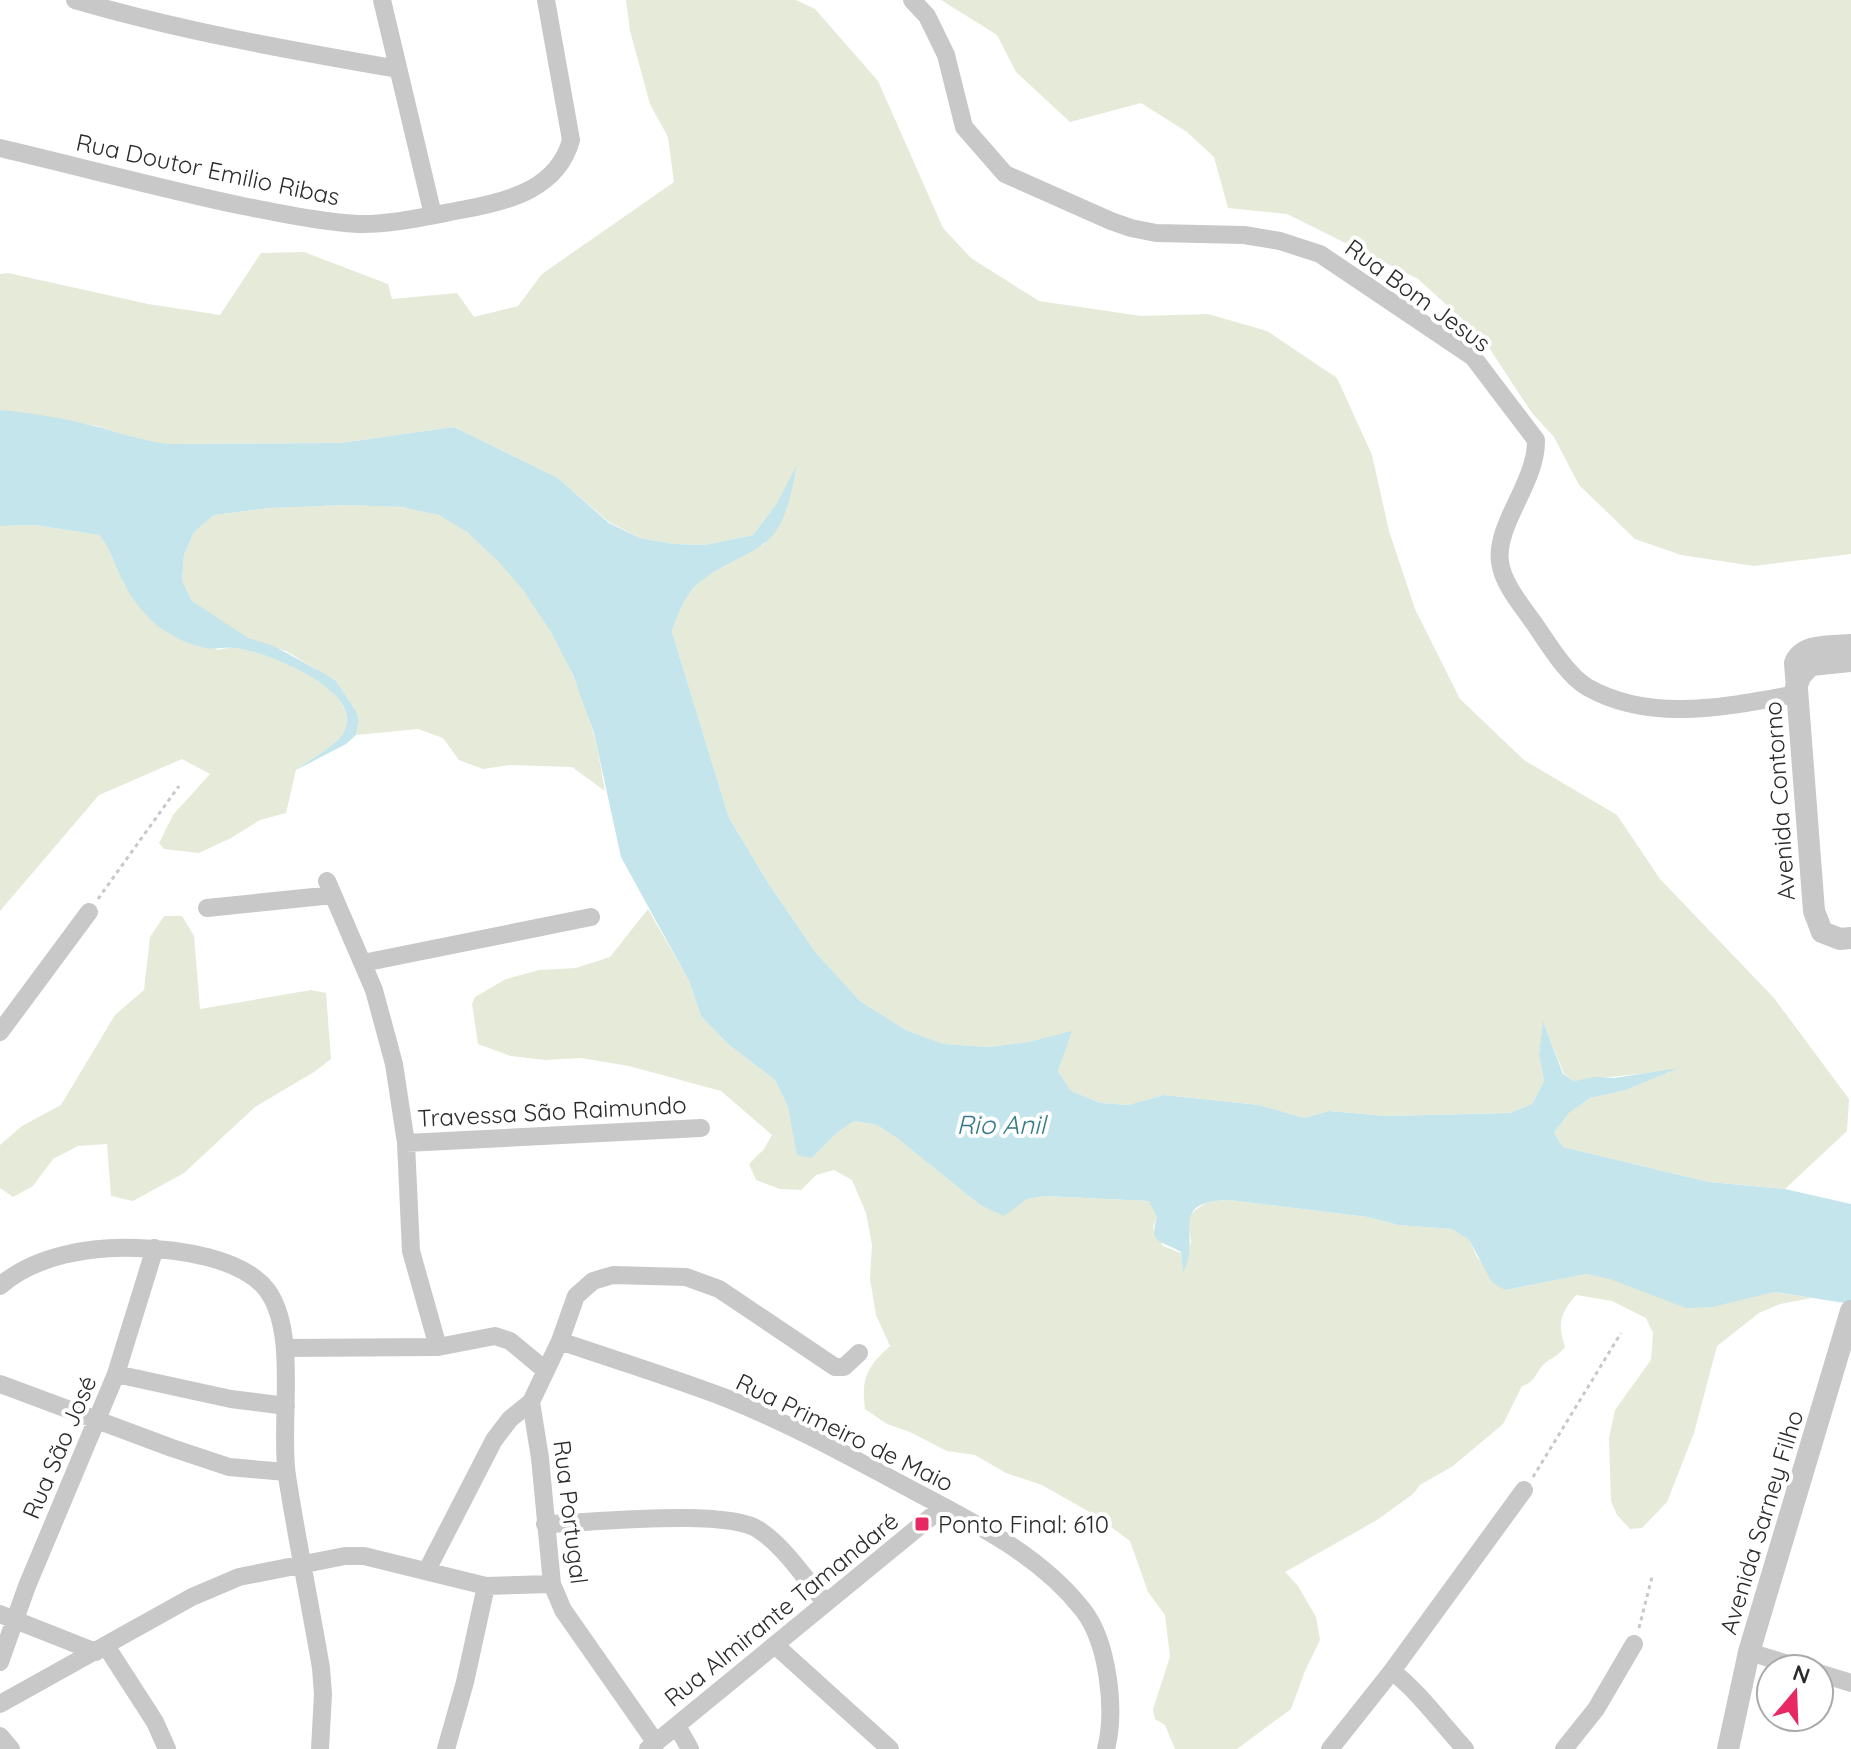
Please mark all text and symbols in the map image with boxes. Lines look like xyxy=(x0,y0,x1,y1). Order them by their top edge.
street label: Rua Doutor Emilio Ribas xyxy=(74,126,342,212)
street label: Rua Bom Jesus xyxy=(1339,232,1497,358)
street label: Avenida Contorno xyxy=(1757,700,1801,902)
street label: Travessa São Raimundo xyxy=(417,1089,687,1133)
water label: Rio Anil xyxy=(956,1108,1049,1141)
street label: Rua Primeiro de Maio xyxy=(731,1366,959,1498)
street label: Rua São José xyxy=(15,1371,103,1523)
street label: Avenida Sarney Filho xyxy=(1713,1406,1809,1638)
street label: Rua Portugal xyxy=(547,1438,595,1586)
street label: Rua Almirante Tamandaré xyxy=(658,1505,904,1713)
place label: Ponto Final: 610 xyxy=(938,1509,1109,1539)
marker: Ponto Final: 610 xyxy=(913,1515,931,1533)
north arrow xyxy=(1755,1653,1835,1733)
text: N xyxy=(1789,1658,1814,1690)

